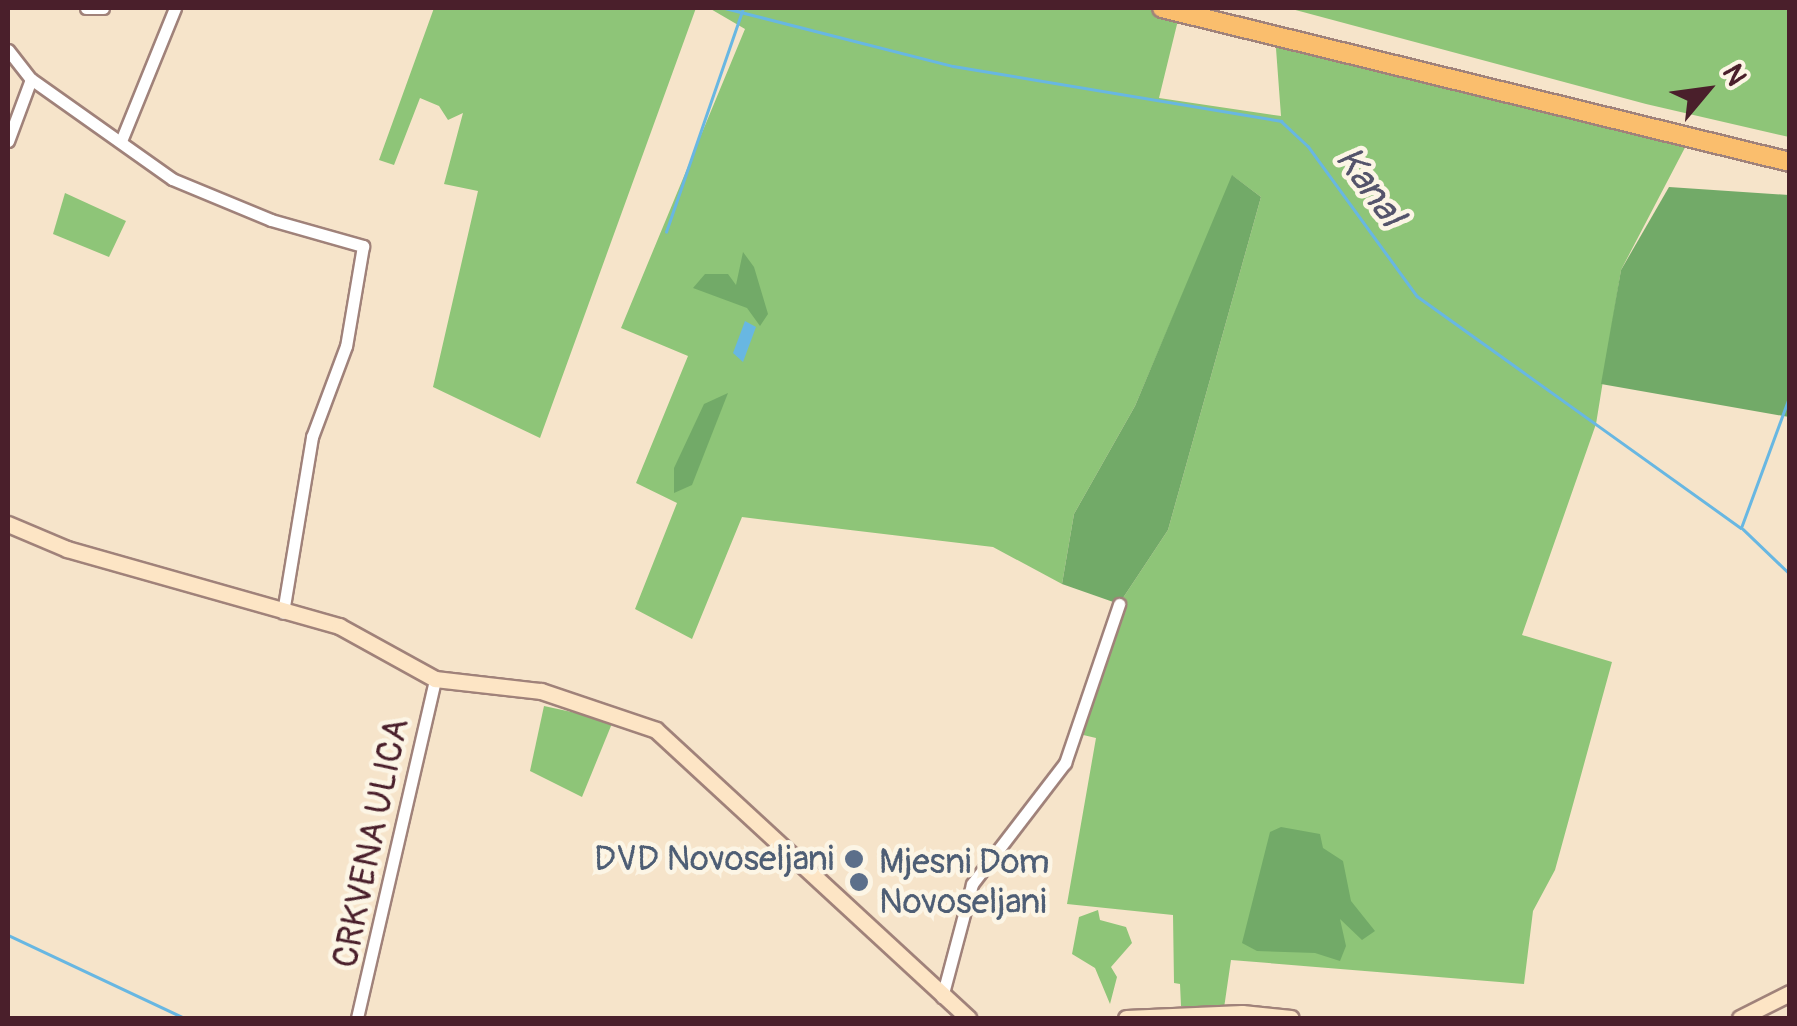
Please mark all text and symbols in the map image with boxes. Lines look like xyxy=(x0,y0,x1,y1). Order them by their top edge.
north arrow xyxy=(1657,40,1757,140)
text: N xyxy=(1714,58,1754,92)
water label: Kanal xyxy=(1325,138,1413,236)
street label: CRKVENA ULICA xyxy=(324,714,418,972)
place label: DVD Novoseljani xyxy=(594,838,834,880)
place label: Mjesni Dom Novoseljani xyxy=(879,841,1050,923)
marker: DVD Novoseljani xyxy=(843,848,865,870)
marker: Mjesni Dom Novoseljani xyxy=(848,871,870,893)

